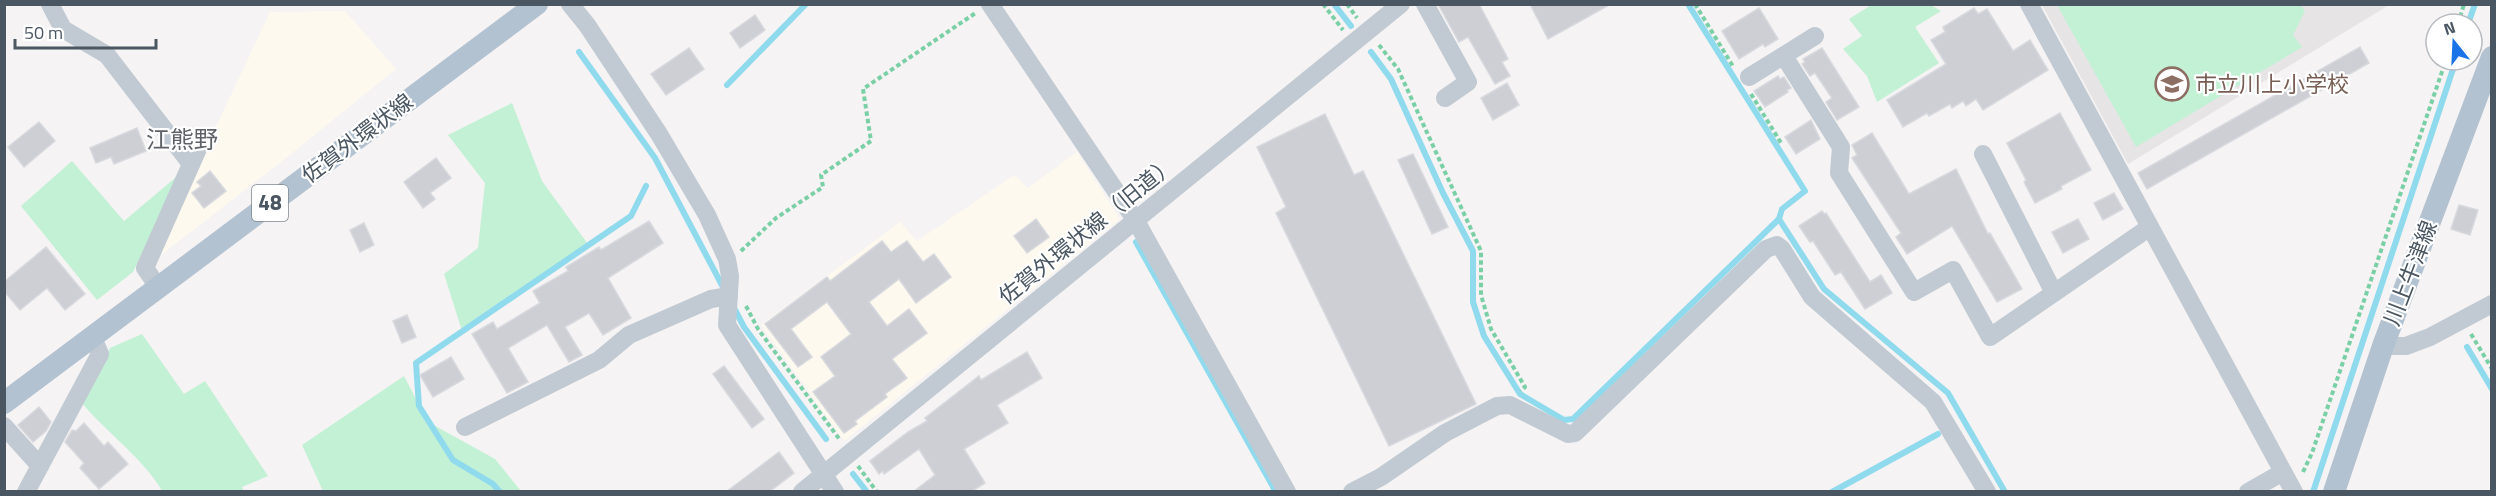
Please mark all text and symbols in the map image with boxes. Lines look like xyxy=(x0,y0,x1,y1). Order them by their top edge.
scale bar xyxy=(15,12,156,50)
north arrow xyxy=(2424,12,2484,72)
text: N xyxy=(2440,15,2458,41)
text: 50 m xyxy=(24,19,63,46)
school or university icon: 市立川上小学校 xyxy=(2154,66,2190,102)
place label: 市立川上小学校 xyxy=(2195,67,2349,101)
street label: 佐賀外環状線 xyxy=(294,85,420,191)
district label: 江熊野 xyxy=(146,121,218,157)
street label: 佐賀外環状線（旧道） xyxy=(991,148,1183,312)
road number: 48 xyxy=(252,185,288,221)
street label: 川上牛津線 xyxy=(2374,216,2446,330)

